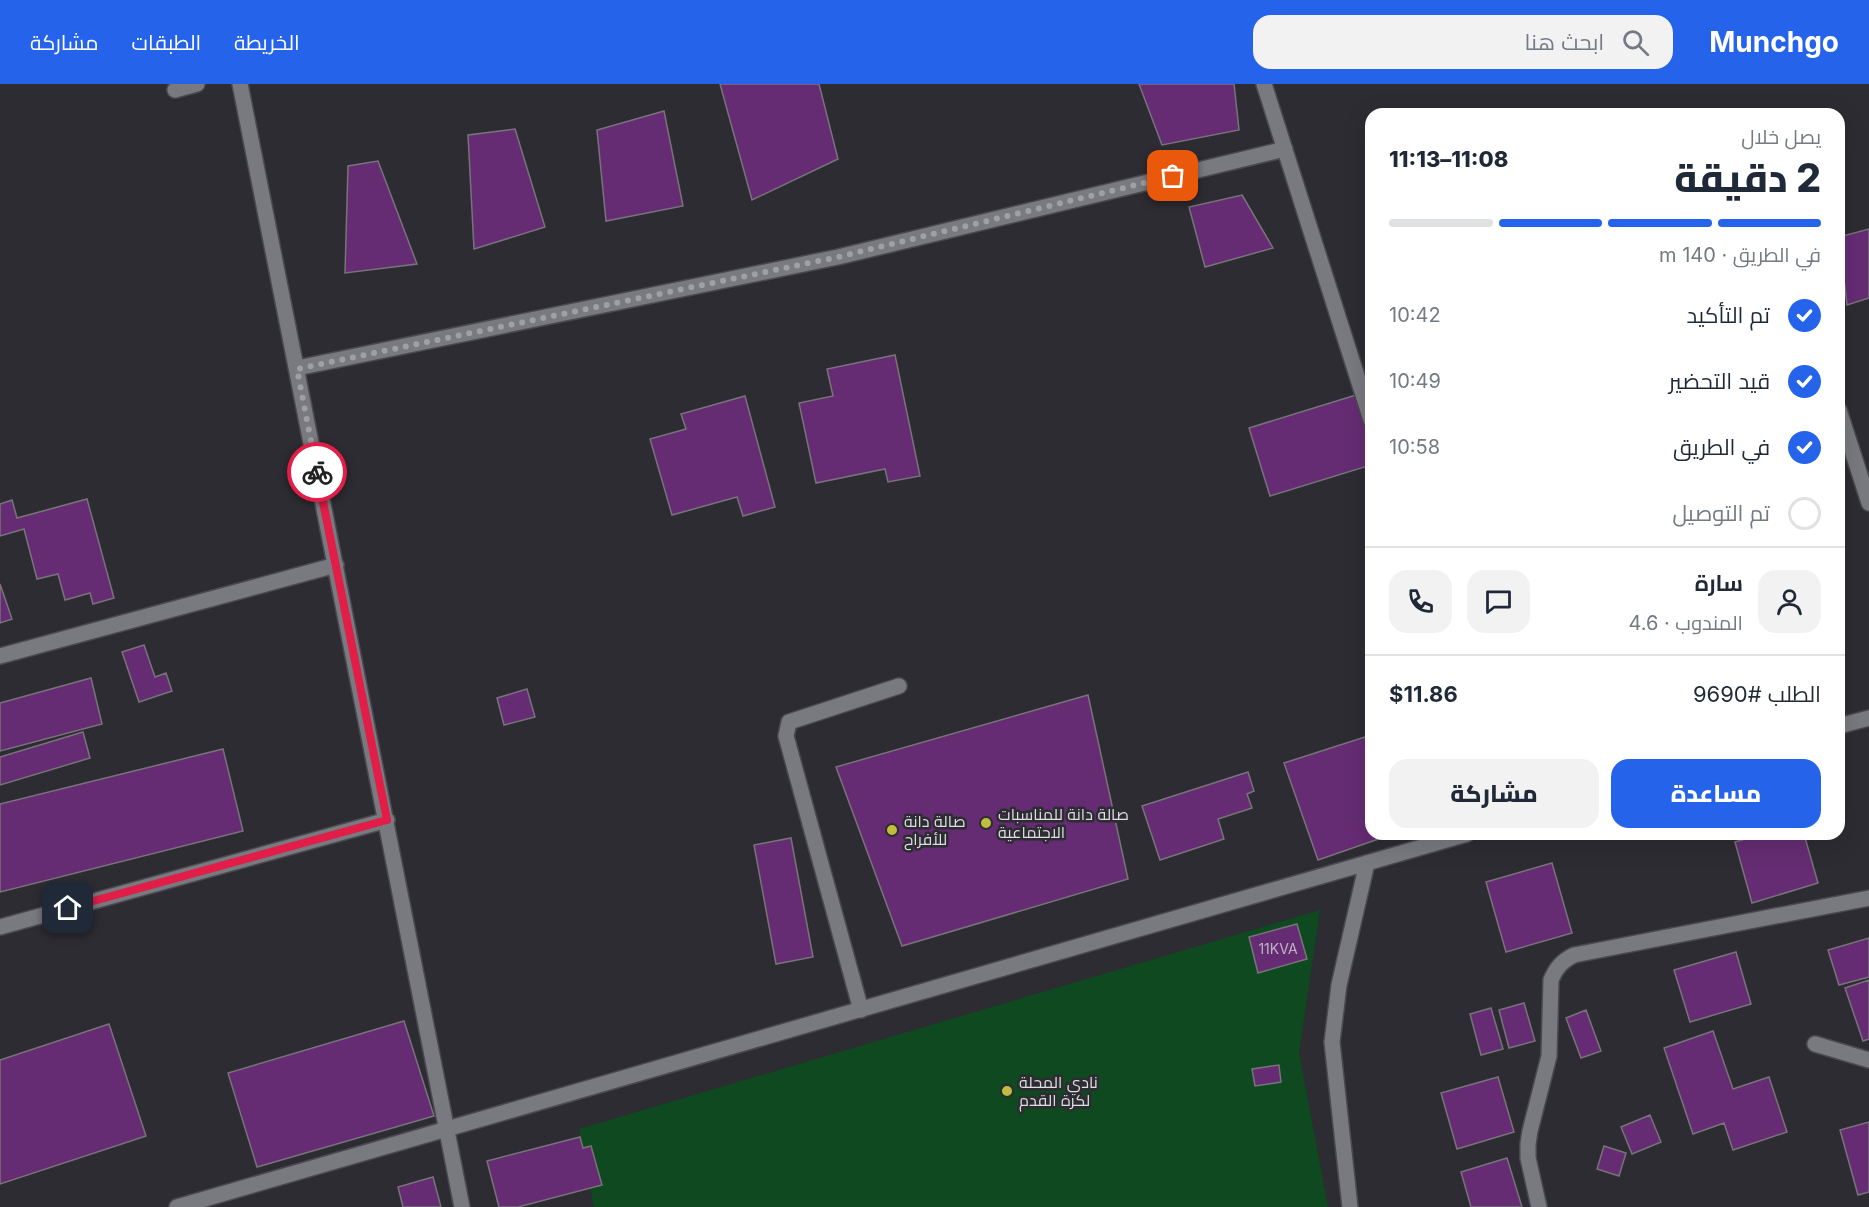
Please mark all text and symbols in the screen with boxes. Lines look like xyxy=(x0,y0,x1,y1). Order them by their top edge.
search box xyxy=(1253,15,1673,69)
text: Munchgo xyxy=(1709,25,1839,59)
icon: search xyxy=(1619,26,1652,59)
text: ابحث هنا xyxy=(1525,29,1604,55)
text: مشاركة xyxy=(30,30,99,55)
text: الطبقات xyxy=(132,30,201,55)
text: الخريطة xyxy=(234,30,300,55)
text: يصل خلال xyxy=(1741,125,1821,149)
text: 11:08–11:13 xyxy=(1389,146,1508,172)
pin xyxy=(1147,150,1198,201)
text: 2 دقيقة xyxy=(1674,154,1821,201)
icon: bag xyxy=(1156,159,1189,192)
text: في الطريق · 140 m xyxy=(1659,243,1821,267)
icon: check xyxy=(1788,299,1821,332)
text: تم التأكيد xyxy=(1687,302,1770,328)
text: 10:42 xyxy=(1389,303,1441,327)
icon: check xyxy=(1788,365,1821,398)
text: قيد التحضير xyxy=(1669,368,1770,394)
text: 10:49 xyxy=(1389,369,1441,393)
icon: check xyxy=(1788,431,1821,464)
text: في الطريق xyxy=(1673,434,1770,460)
text: 10:58 xyxy=(1389,435,1440,459)
courier xyxy=(287,442,347,502)
icon: bike xyxy=(301,456,334,489)
text: تم التوصيل xyxy=(1672,500,1770,526)
button: phone xyxy=(1389,570,1452,633)
button: chat xyxy=(1467,570,1530,633)
text: سارة xyxy=(1695,570,1743,596)
button: person xyxy=(1758,570,1821,633)
text: المندوب · 4.6 xyxy=(1628,611,1743,635)
text: $11.86 xyxy=(1389,681,1458,707)
text: الطلب #9690 xyxy=(1693,681,1821,707)
button: مشاركة xyxy=(1389,759,1599,828)
button: مساعدة xyxy=(1611,759,1821,828)
place label: صالة دانة للمناسبات الاجتماعية xyxy=(998,804,1129,842)
place label: صالة دانة للأفراح xyxy=(904,811,966,851)
marker: صالة دانة للمناسبات الاجتماعية xyxy=(979,816,993,830)
marker: صالة دانة للأفراح xyxy=(885,823,899,837)
pin xyxy=(42,882,93,933)
icon: home xyxy=(51,891,84,924)
house number: 11KVA xyxy=(1258,940,1298,957)
place label: نادي المحلة لكرة القدم xyxy=(1019,1072,1098,1112)
marker: نادي المحلة لكرة القدم xyxy=(1000,1084,1014,1098)

